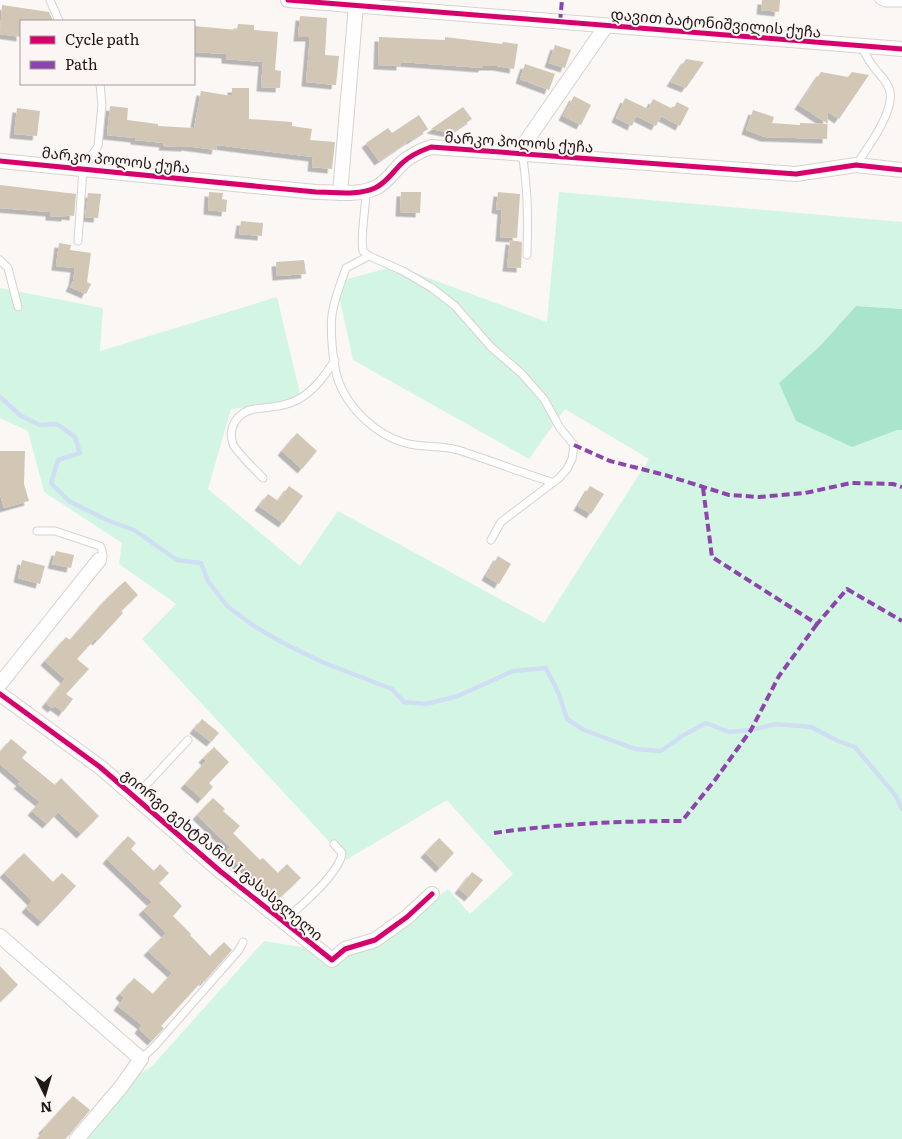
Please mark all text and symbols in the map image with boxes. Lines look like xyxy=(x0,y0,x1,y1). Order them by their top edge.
street label: დავით ბატონიშვილის ქუჩა xyxy=(610,1,822,43)
legend xyxy=(20,20,195,85)
text: Cycle path xyxy=(65,27,140,50)
text: Path xyxy=(65,52,98,75)
street label: მარკო პოლოს ქუჩა xyxy=(444,124,594,158)
street label: მარკო პოლოს ქუჩა xyxy=(41,140,191,178)
street label: გიორგი გეხტმანის I გასასვლელი xyxy=(117,762,329,946)
north arrow xyxy=(20,1069,70,1119)
text: N xyxy=(39,1097,53,1118)

